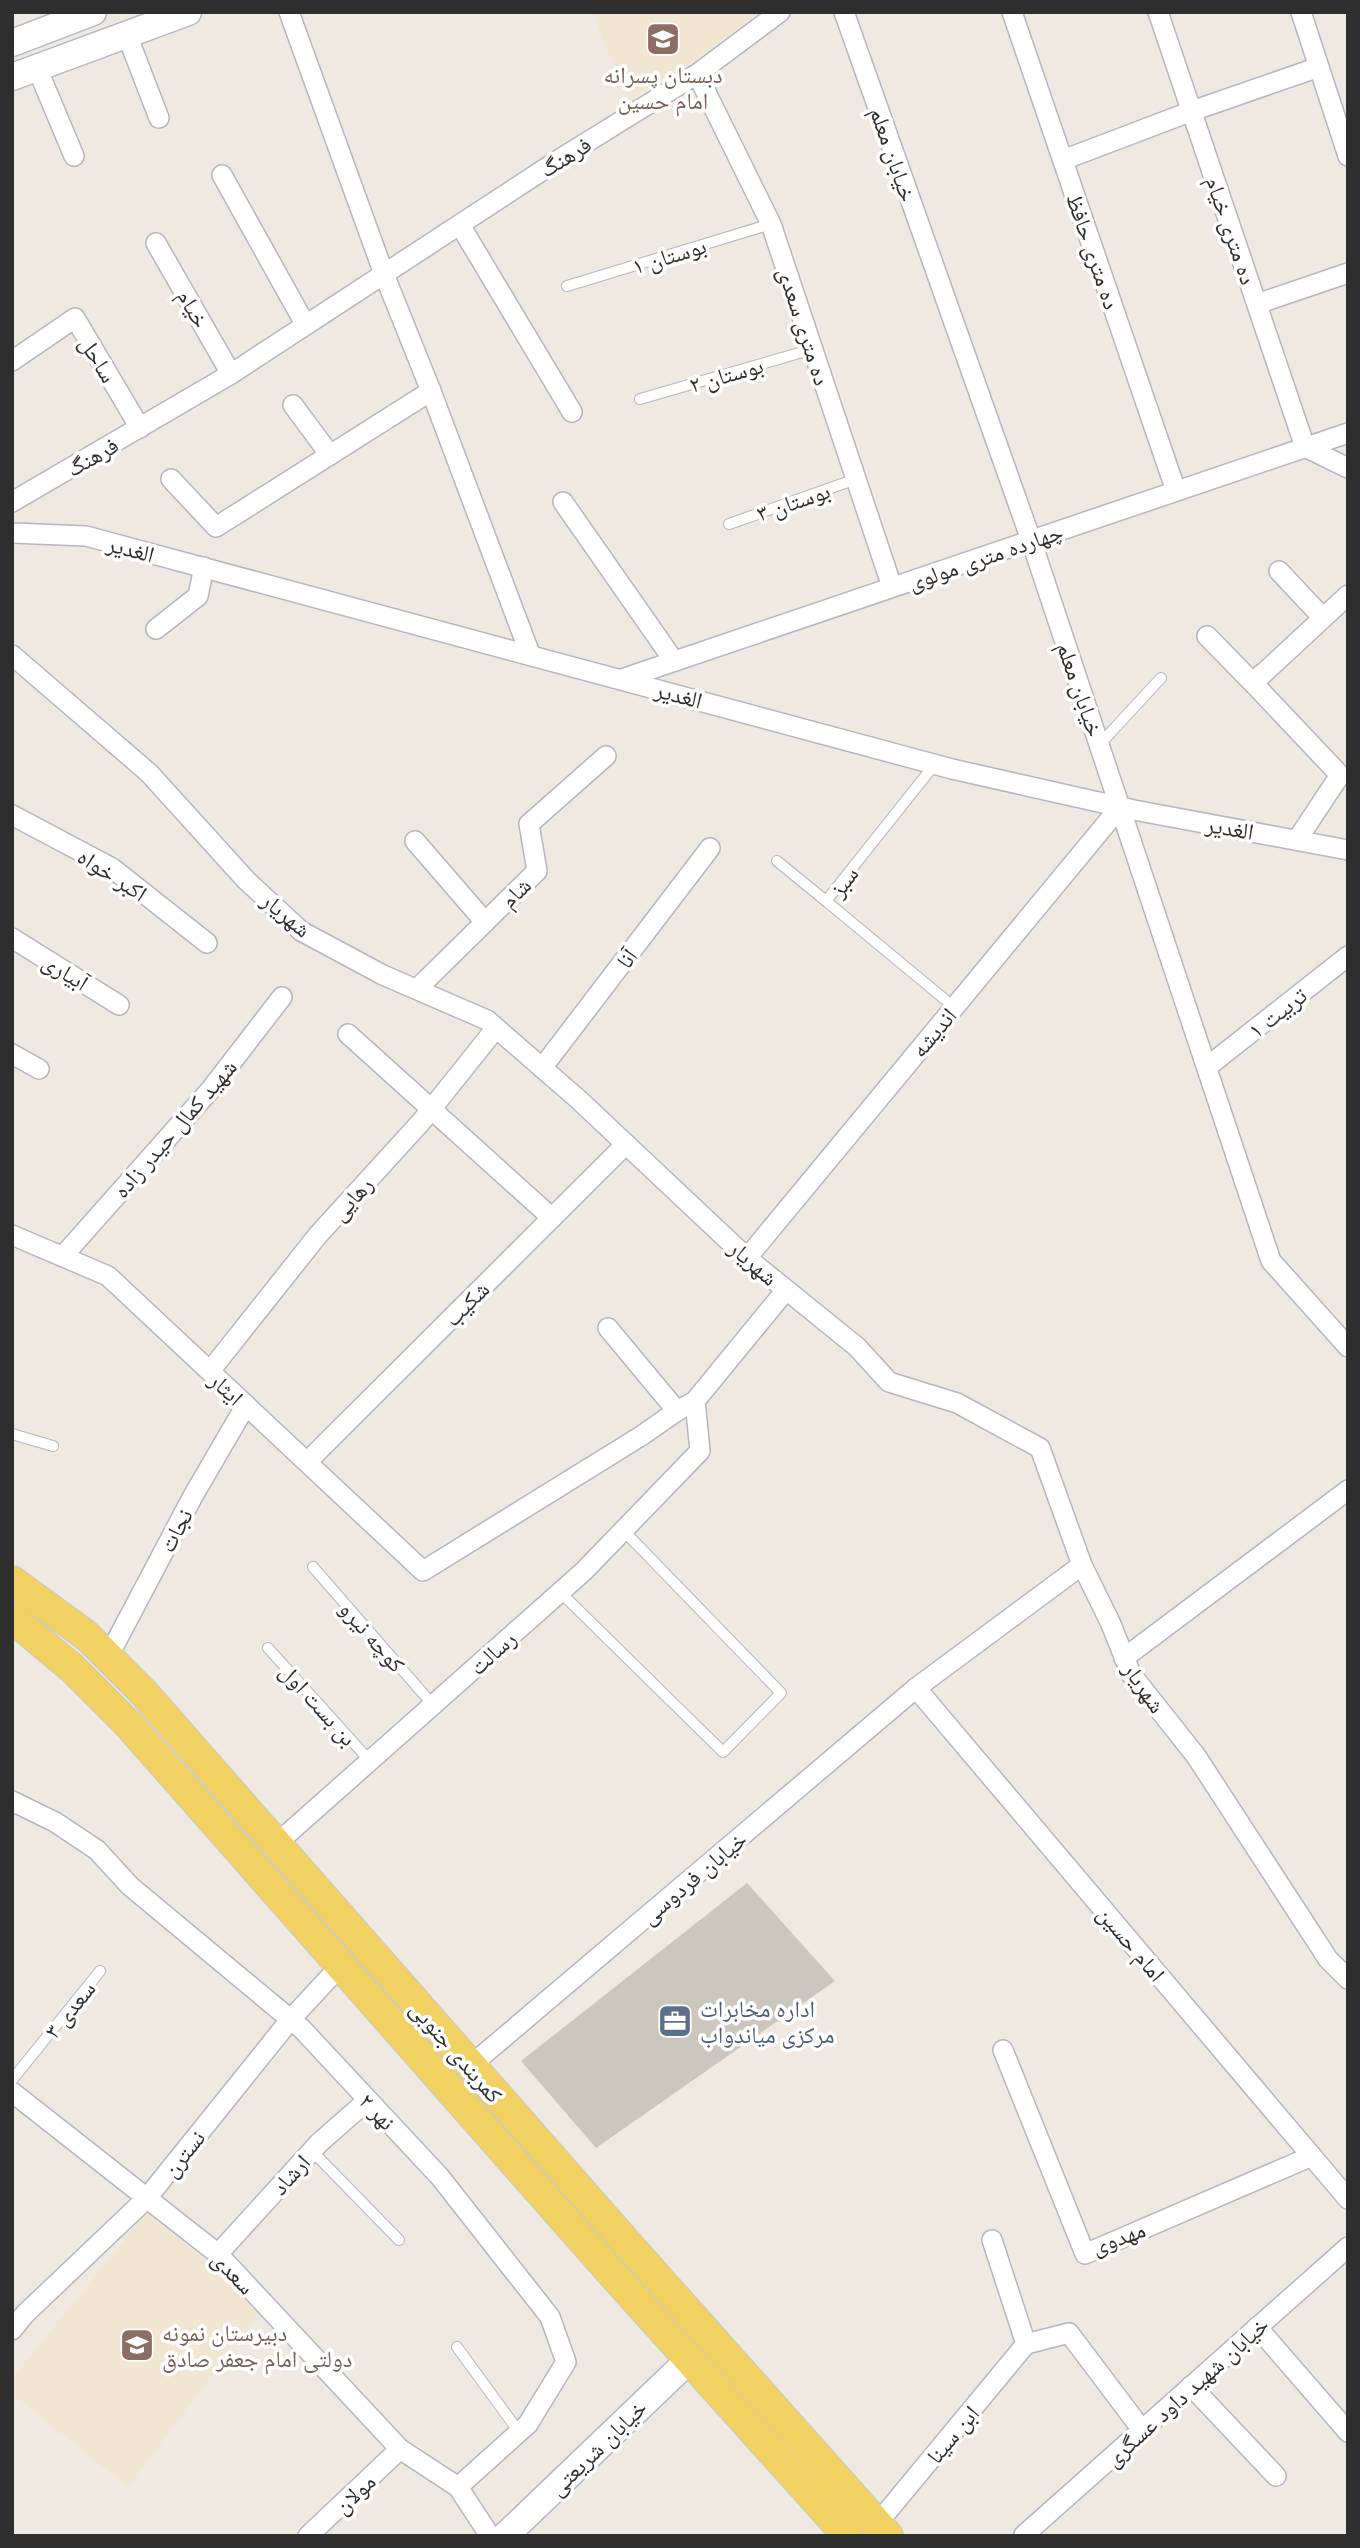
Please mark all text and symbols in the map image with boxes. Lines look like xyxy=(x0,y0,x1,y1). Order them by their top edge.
school or university icon: دبستان پسرانه امام حسین xyxy=(644,20,682,58)
place label: دبستان پسرانه امام حسین xyxy=(603,60,723,117)
street label: خیابان معلم xyxy=(862,103,923,206)
street label: فرهنگ xyxy=(534,130,596,182)
street label: ده متری خیام xyxy=(1198,172,1264,289)
street label: ده متری حافظ xyxy=(1060,189,1127,313)
street label: بوستان ۱ xyxy=(629,231,710,280)
street label: ده متری سعدی xyxy=(772,263,837,389)
street label: خیام xyxy=(169,284,216,334)
street label: ساحل xyxy=(73,331,124,388)
street label: بوستان ۲ xyxy=(686,350,767,399)
street label: فرهنگ xyxy=(61,430,123,482)
street label: بوستان ۳ xyxy=(753,475,834,528)
street label: چهارده متری مولوی xyxy=(904,516,1066,597)
street label: الغدیر xyxy=(103,528,158,568)
street label: خیابان معلم xyxy=(1049,638,1110,741)
street label: الغدیر xyxy=(651,674,706,714)
street label: الغدیر xyxy=(1203,809,1256,845)
street label: اکبر خواه xyxy=(73,841,153,907)
street label: سبز xyxy=(822,860,864,903)
street label: شام xyxy=(494,871,538,915)
street label: شهریار xyxy=(256,885,317,943)
street label: آنا xyxy=(610,942,643,973)
street label: آبیاری xyxy=(37,946,95,997)
street label: تربیت ۱ xyxy=(1242,980,1313,1044)
street label: اندیشه xyxy=(904,1001,962,1063)
street label: شهید کمال حیدر زاده xyxy=(106,1053,243,1204)
street label: رهایی xyxy=(324,1170,379,1227)
street label: شهریار xyxy=(723,1232,784,1291)
street label: شکیب xyxy=(437,1274,495,1332)
street label: ایثار xyxy=(203,1365,250,1411)
street label: نجات xyxy=(152,1503,198,1557)
street label: کوچه نیرو xyxy=(334,1594,412,1678)
street label: رسالت xyxy=(463,1624,521,1680)
street label: شهریار xyxy=(1117,1655,1172,1718)
street label: بن بست اول xyxy=(274,1657,363,1752)
street label: خیابان فردوسی xyxy=(634,1824,753,1930)
street label: امام حسین xyxy=(1090,1899,1172,1989)
street label: سعدی ۳ xyxy=(37,1975,101,2044)
street label: کمربندی جنوبی xyxy=(404,1994,509,2109)
place label: اداره مخابرات مرکزی میاندواب xyxy=(700,1994,834,2049)
office icon: اداره مخابرات مرکزی میاندواب xyxy=(656,2002,694,2040)
street label: نهر ۲ xyxy=(354,2087,402,2135)
street label: نسترن xyxy=(156,2124,211,2183)
street label: ارشاد xyxy=(265,2148,315,2200)
street label: مهدوی xyxy=(1087,2214,1149,2261)
street label: سعدی xyxy=(206,2244,261,2300)
street label: خیابان شهید داود عسگری xyxy=(1098,2310,1274,2473)
place label: دبیرستان نمونه دولتی امام جعفر صادق xyxy=(162,2318,352,2375)
school or university icon: دبیرستان نمونه دولتی امام جعفر صادق xyxy=(118,2326,156,2364)
street label: خیابان شریعتی xyxy=(542,2393,653,2502)
street label: ابن سینا xyxy=(920,2399,985,2469)
street label: مولان xyxy=(327,2467,381,2520)

